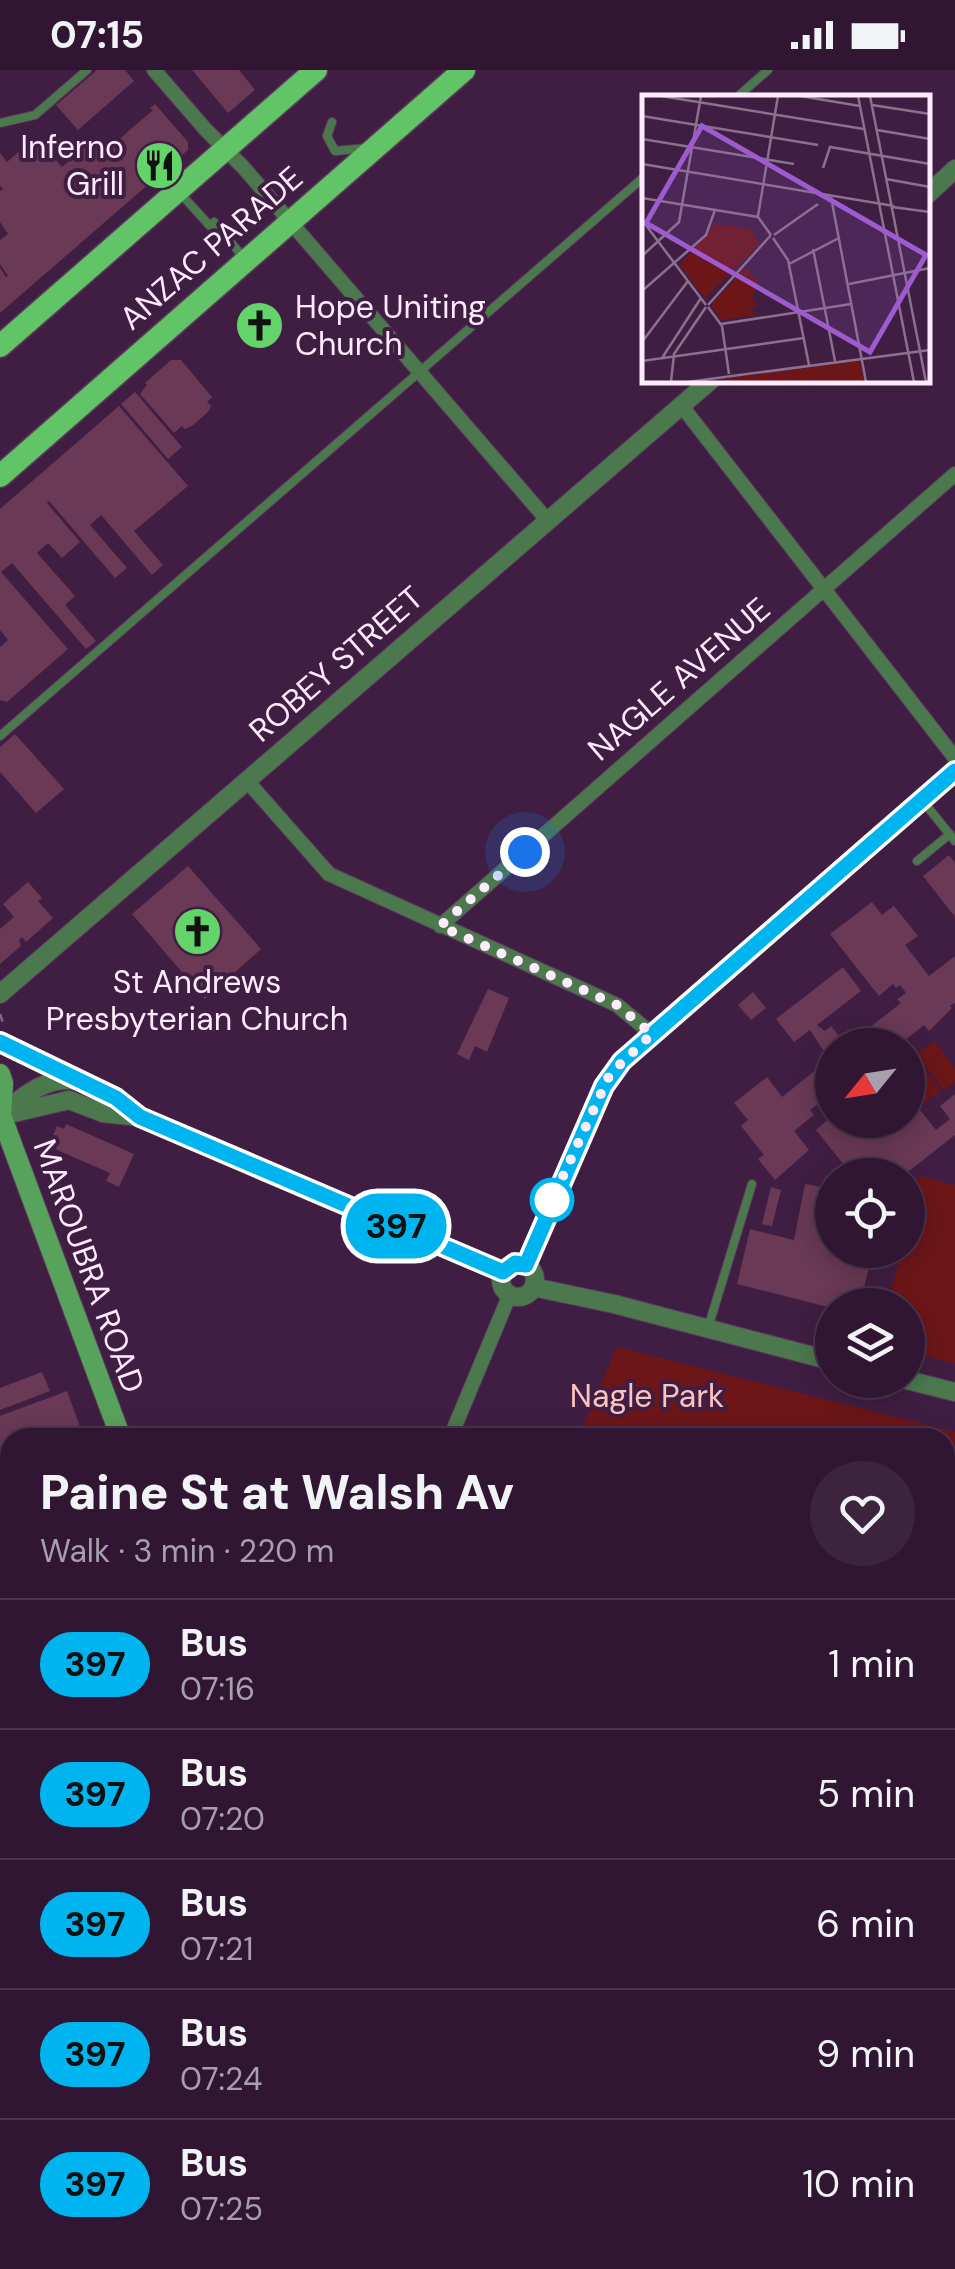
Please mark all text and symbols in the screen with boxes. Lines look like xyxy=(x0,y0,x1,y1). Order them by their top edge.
text: 07:15 xyxy=(50,10,144,60)
inset map xyxy=(642,95,930,382)
place label: Inferno Grill xyxy=(21,126,124,205)
restaurant icon: Inferno Grill xyxy=(133,139,185,191)
street label: ANZAC PARADE xyxy=(111,157,311,339)
place label: Hope Uniting Church xyxy=(295,286,486,365)
church icon: Hope Uniting Church xyxy=(234,299,286,351)
street label: ROBEY STREET xyxy=(240,577,432,751)
street label: NAGLE AVENUE xyxy=(579,588,779,770)
your location xyxy=(500,827,550,877)
church icon: St Andrews Presbyterian Church xyxy=(171,906,223,958)
place label: St Andrews Presbyterian Church xyxy=(46,961,348,1040)
north arrow xyxy=(815,1028,925,1138)
map controls xyxy=(815,1028,925,1398)
street label: MAROUBRA ROAD xyxy=(24,1134,154,1398)
button: locate xyxy=(815,1158,925,1268)
unlabelled marker xyxy=(531,1179,573,1221)
line badge: 397 xyxy=(338,1194,454,1258)
text: 397 xyxy=(366,1203,426,1249)
button: layers xyxy=(815,1288,925,1398)
park label: Nagle Park xyxy=(570,1375,724,1417)
text: Paine St at Walsh Av xyxy=(40,1461,514,1524)
button: heart xyxy=(810,1461,915,1566)
text: Walk · 3 min · 220 m xyxy=(40,1530,334,1572)
text: Bus xyxy=(180,1618,248,1668)
text: 1 min xyxy=(828,1639,915,1689)
text: 397 xyxy=(65,1641,125,1687)
text: 07:16 xyxy=(180,1668,255,1710)
text: Bus xyxy=(180,1748,248,1798)
text: 5 min xyxy=(817,1769,915,1819)
text: 397 xyxy=(65,1771,125,1817)
text: 07:20 xyxy=(180,1798,265,1840)
text: Bus xyxy=(180,1878,248,1928)
text: 6 min xyxy=(816,1899,915,1949)
text: 397 xyxy=(65,1901,125,1947)
text: 07:21 xyxy=(180,1928,253,1970)
text: Bus xyxy=(180,2008,248,2058)
text: 9 min xyxy=(816,2029,915,2079)
text: 397 xyxy=(65,2031,125,2077)
text: 07:24 xyxy=(180,2058,262,2100)
text: Bus xyxy=(180,2138,248,2188)
text: 10 min xyxy=(802,2159,915,2209)
text: 397 xyxy=(65,2161,125,2207)
text: 07:25 xyxy=(180,2188,263,2230)

